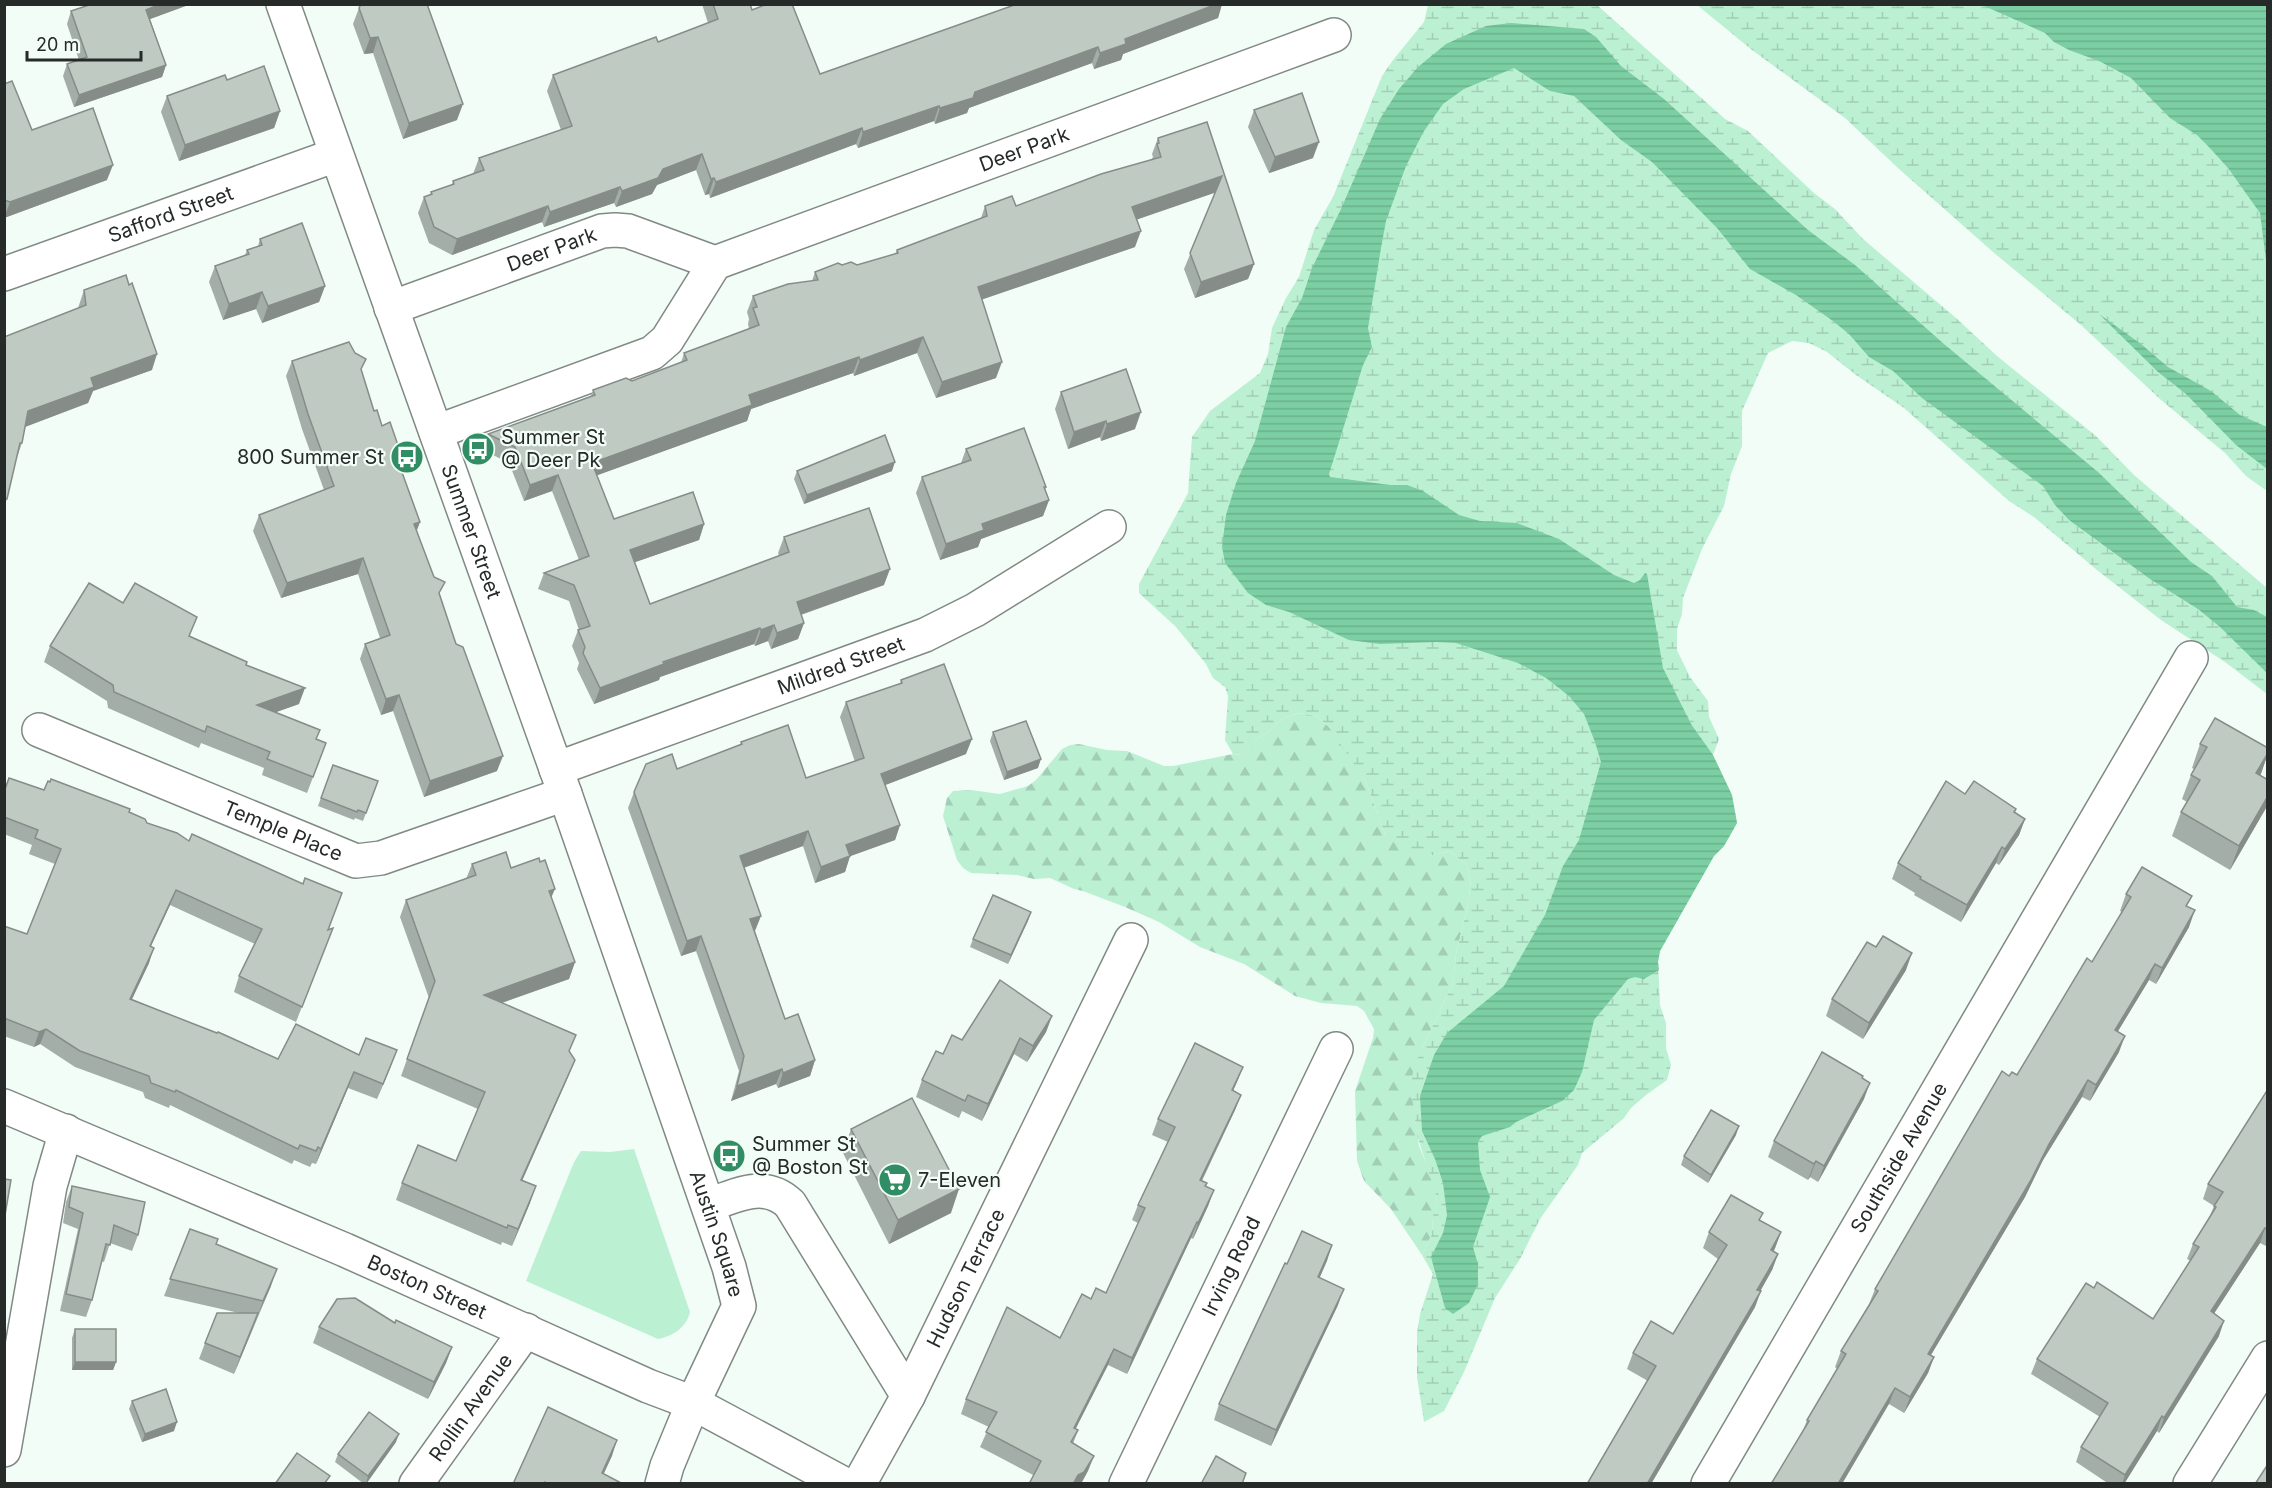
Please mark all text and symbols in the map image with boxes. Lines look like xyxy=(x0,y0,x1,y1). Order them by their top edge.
scale bar xyxy=(27,24,141,62)
text: 20 m xyxy=(36,34,79,55)
street label: Deer Park xyxy=(976,122,1072,177)
street label: Safford Street xyxy=(105,181,237,248)
street label: Deer Park xyxy=(503,222,600,277)
place label: Summer St @ Deer Pk xyxy=(501,425,605,472)
bus stop icon: Summer St @ Deer Pk xyxy=(460,431,496,467)
bus stop icon: 800 Summer St xyxy=(389,439,425,475)
place label: 800 Summer St xyxy=(237,445,384,469)
street label: Summer Street xyxy=(436,461,506,602)
street label: Mildred Street xyxy=(774,631,908,700)
street label: Temple Place xyxy=(220,796,346,866)
street label: Southside Avenue xyxy=(1845,1078,1952,1237)
place label: Summer St @ Boston St xyxy=(752,1132,868,1179)
bus stop icon: Summer St @ Boston St xyxy=(711,1138,747,1174)
supermarket icon: 7-Eleven xyxy=(877,1162,913,1198)
street label: Austin Square xyxy=(684,1167,748,1300)
place label: 7-Eleven xyxy=(918,1168,1001,1192)
street label: Hudson Terrace xyxy=(922,1205,1010,1351)
street label: Irving Road xyxy=(1197,1213,1265,1320)
street label: Boston Street xyxy=(364,1250,491,1324)
street label: Rollin Avenue xyxy=(424,1349,517,1466)

